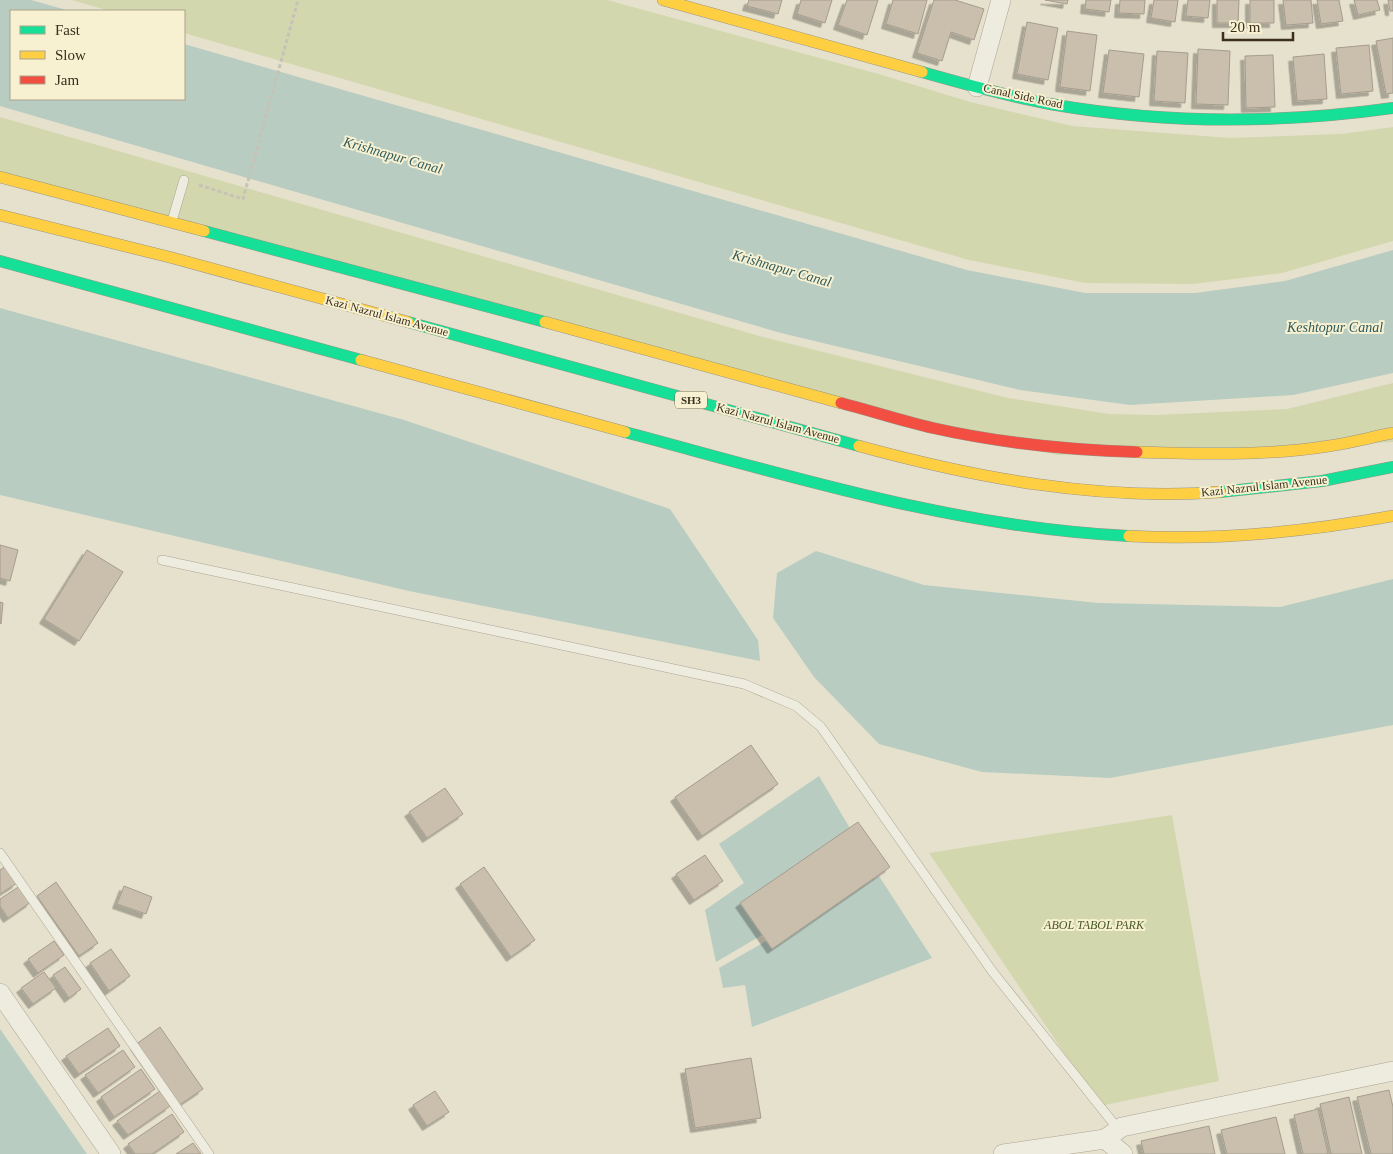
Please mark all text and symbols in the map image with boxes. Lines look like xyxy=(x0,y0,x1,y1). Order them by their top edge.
legend xyxy=(10,10,185,100)
scale bar xyxy=(1223,10,1293,42)
text: 20 m xyxy=(1230,19,1261,35)
text: Fast xyxy=(55,22,81,38)
text: Slow xyxy=(55,47,86,63)
text: Jam xyxy=(55,72,79,88)
street label: Canal Side Road xyxy=(982,81,1064,111)
water label: Krishnapur Canal xyxy=(341,134,444,177)
water label: Krishnapur Canal xyxy=(730,247,833,290)
street label: Kazi Nazrul Islam Avenue xyxy=(324,293,450,339)
water label: Keshtopur Canal xyxy=(1286,320,1383,335)
road number: SH3 xyxy=(675,392,707,408)
street label: Kazi Nazrul Islam Avenue xyxy=(715,400,841,446)
street label: Kazi Nazrul Islam Avenue xyxy=(1200,472,1328,500)
park label: ABOL TABOL PARK xyxy=(1043,918,1145,932)

